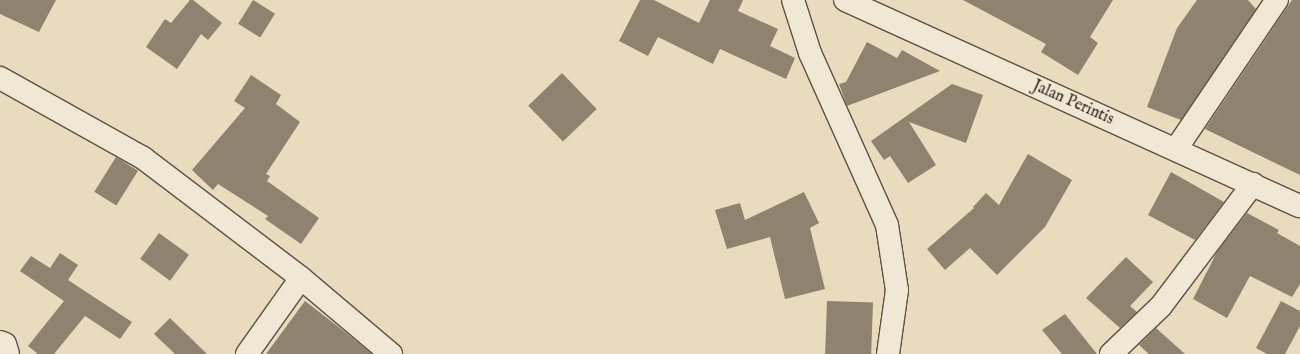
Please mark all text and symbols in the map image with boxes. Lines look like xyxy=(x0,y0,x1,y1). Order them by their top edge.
street label: Jalan Perintis xyxy=(1029,77,1117,129)

